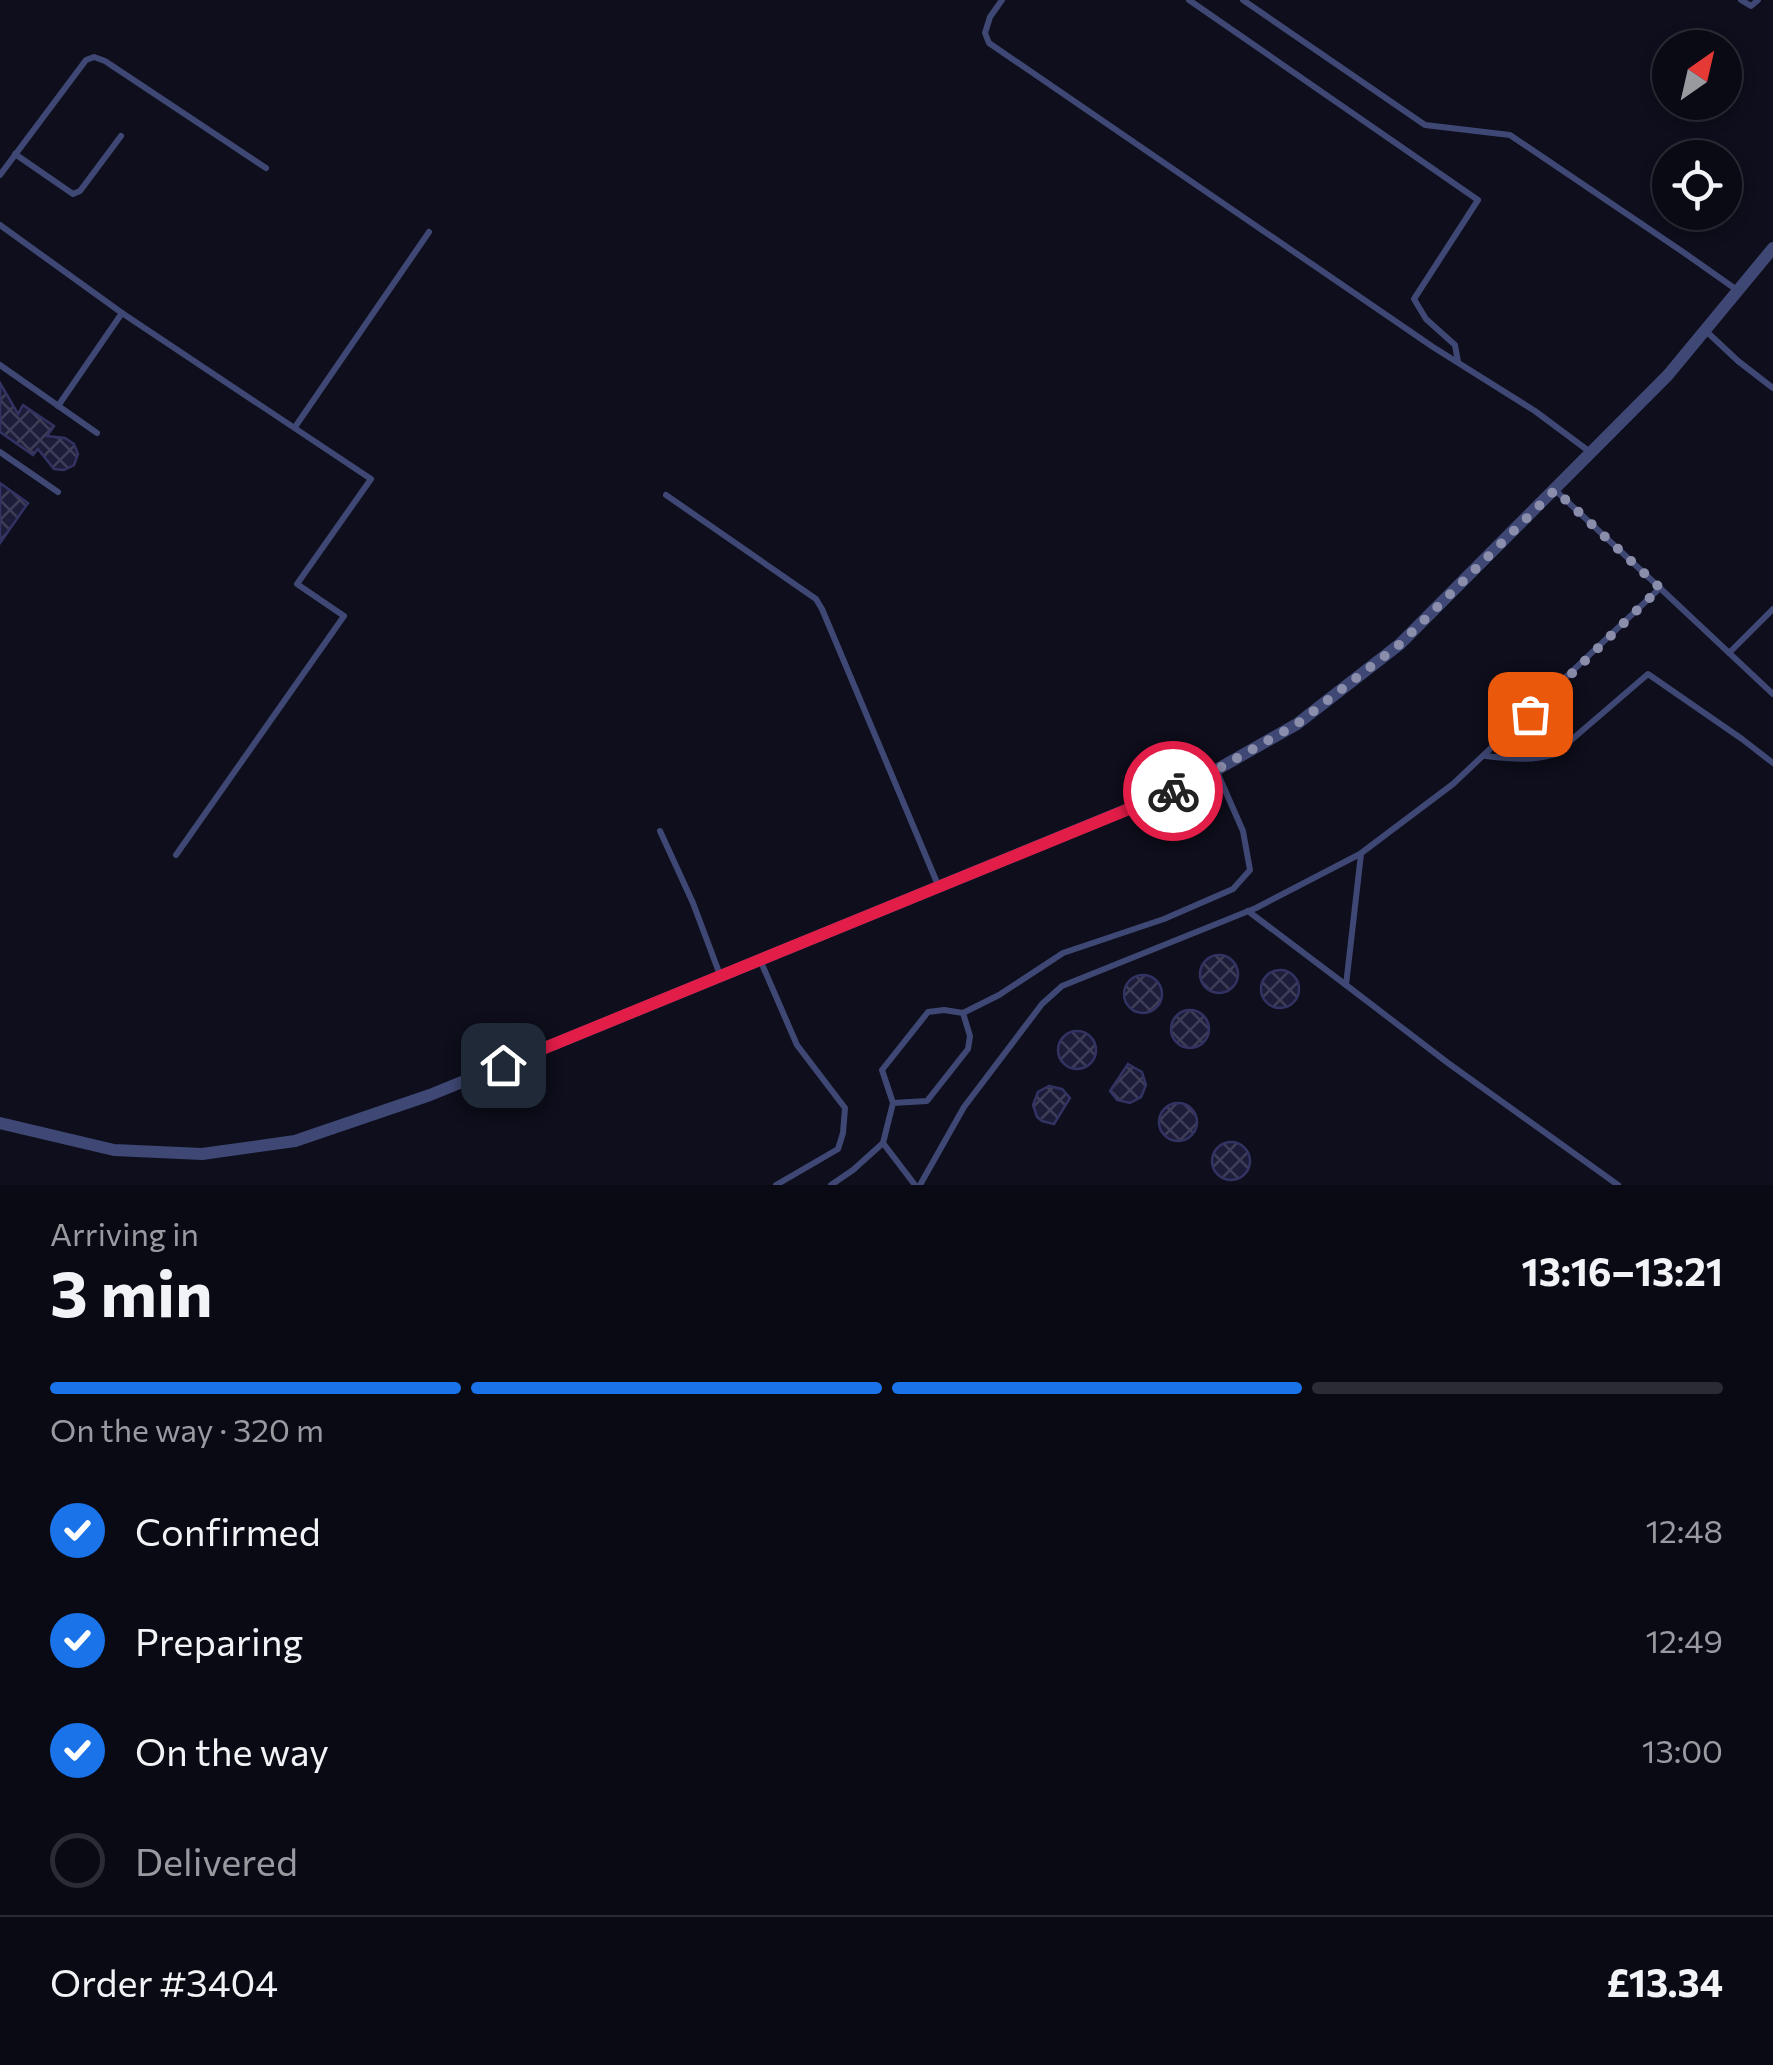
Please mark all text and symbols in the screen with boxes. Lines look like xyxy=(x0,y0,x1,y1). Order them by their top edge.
north arrow xyxy=(1652,30,1742,120)
map controls xyxy=(1652,30,1742,230)
button: locate xyxy=(1652,140,1742,230)
pin xyxy=(1488,672,1573,757)
icon: bag xyxy=(1503,687,1558,742)
courier xyxy=(1123,741,1223,841)
icon: bike xyxy=(1146,764,1201,819)
pin xyxy=(461,1023,546,1108)
icon: home xyxy=(476,1038,531,1093)
text: Arriving in xyxy=(50,1213,199,1253)
text: 13:16–13:21 xyxy=(1521,1247,1723,1294)
text: 3 min xyxy=(50,1251,213,1330)
text: On the way · 320 m xyxy=(50,1409,324,1449)
icon: check xyxy=(50,1503,105,1558)
text: Confirmed xyxy=(135,1507,321,1554)
text: 12:48 xyxy=(1645,1510,1723,1550)
icon: check xyxy=(50,1613,105,1668)
text: Preparing xyxy=(135,1617,303,1664)
text: 12:49 xyxy=(1645,1620,1723,1660)
icon: check xyxy=(50,1723,105,1778)
text: On the way xyxy=(135,1727,329,1774)
text: 13:00 xyxy=(1642,1730,1723,1770)
text: Delivered xyxy=(135,1837,298,1884)
text: Order #3404 xyxy=(50,1958,278,2005)
text: £13.34 xyxy=(1606,1958,1723,2005)

